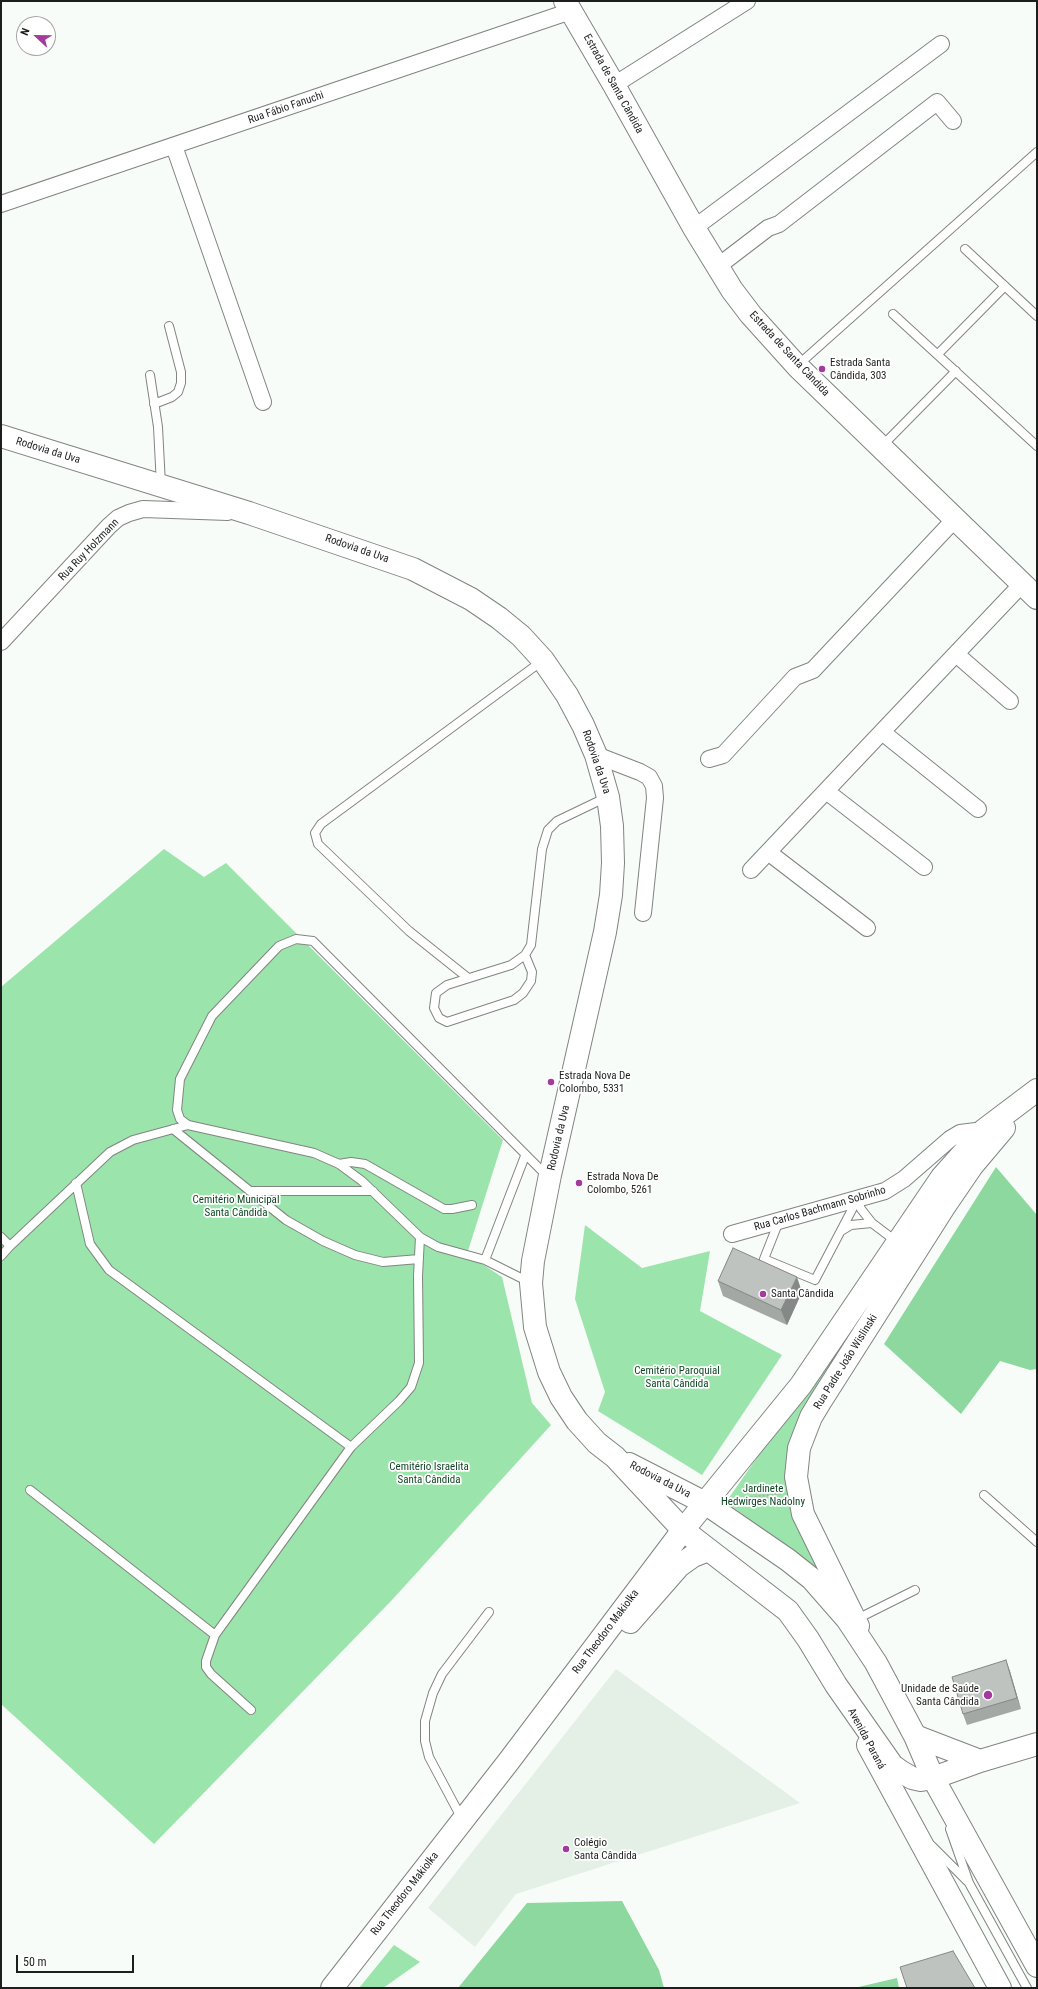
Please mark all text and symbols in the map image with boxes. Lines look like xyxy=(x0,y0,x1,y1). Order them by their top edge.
north arrow xyxy=(16,16,56,56)
text: N xyxy=(18,26,33,37)
street label: Estrada de Santa Cândida xyxy=(580,32,646,136)
street label: Rua Fábio Fanuchi xyxy=(246,89,326,127)
street label: Estrada de Santa Cândida xyxy=(746,309,832,399)
place label: Estrada Santa Cândida, 303 xyxy=(830,356,890,382)
marker: Estrada Santa Cândida, 303 xyxy=(817,364,827,374)
street label: Rodovia da Uva xyxy=(14,435,82,467)
street label: Rua Ruy Holzmann xyxy=(56,516,122,584)
street label: Rodovia da Uva xyxy=(323,532,391,566)
street label: Rodovia da Uva xyxy=(579,728,613,796)
place label: Estrada Nova De Colombo, 5331 xyxy=(559,1069,631,1095)
marker: Estrada Nova De Colombo, 5331 xyxy=(546,1077,556,1087)
street label: Rodovia da Uva xyxy=(545,1104,573,1172)
place label: Estrada Nova De Colombo, 5261 xyxy=(587,1170,659,1196)
marker: Estrada Nova De Colombo, 5261 xyxy=(574,1178,584,1188)
street label: Rua Carlos Bachmann Sobrinho xyxy=(753,1184,887,1234)
park label: Cemitério Municipal Santa Cândida xyxy=(193,1193,279,1219)
place label: Santa Cândida xyxy=(771,1287,834,1301)
marker: Santa Cândida xyxy=(758,1289,768,1299)
street label: Rua Padre João Wislinski xyxy=(811,1312,881,1412)
park label: Cemitério Paroquial Santa Cândida xyxy=(634,1364,720,1390)
street label: Rodovia da Uva xyxy=(627,1459,693,1501)
park label: Cemitério Israelita Santa Cândida xyxy=(389,1460,469,1486)
park label: Jardinete Hedwirges Nadolny xyxy=(721,1482,805,1508)
street label: Rua Theodoro Makiolka xyxy=(570,1587,642,1677)
place label: Unidade de Saúde Santa Cândida xyxy=(901,1682,979,1708)
marker: Unidade de Saúde Santa Cândida xyxy=(982,1689,994,1701)
street label: Avenida Paraná xyxy=(844,1706,888,1772)
place label: Colégio Santa Cândida xyxy=(574,1836,637,1862)
marker: Colégio Santa Cândida xyxy=(561,1844,571,1854)
street label: Rua Theodoro Makiolka xyxy=(368,1850,442,1938)
scale bar xyxy=(18,1947,136,1973)
text: 50 m xyxy=(23,1955,47,1969)

